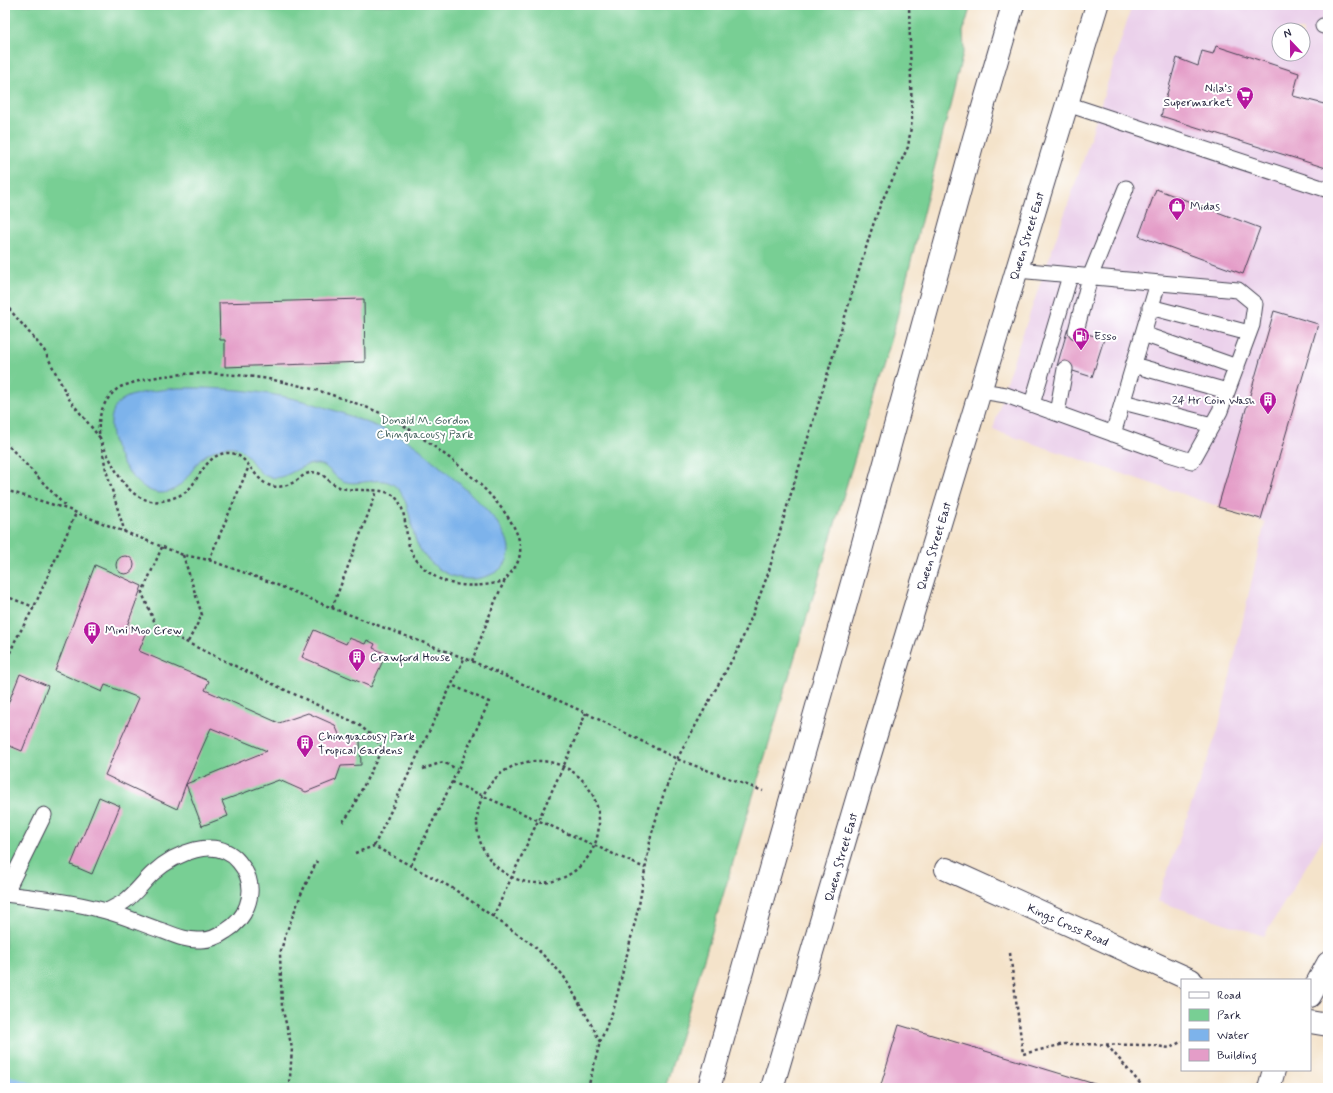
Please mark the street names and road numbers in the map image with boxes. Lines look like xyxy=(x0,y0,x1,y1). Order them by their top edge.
street label: Queen Street East xyxy=(1007,189,1049,283)
street label: Queen Street East xyxy=(914,499,956,593)
street label: Queen Street East xyxy=(822,810,862,904)
street label: Kings Cross Road xyxy=(1024,901,1111,951)

